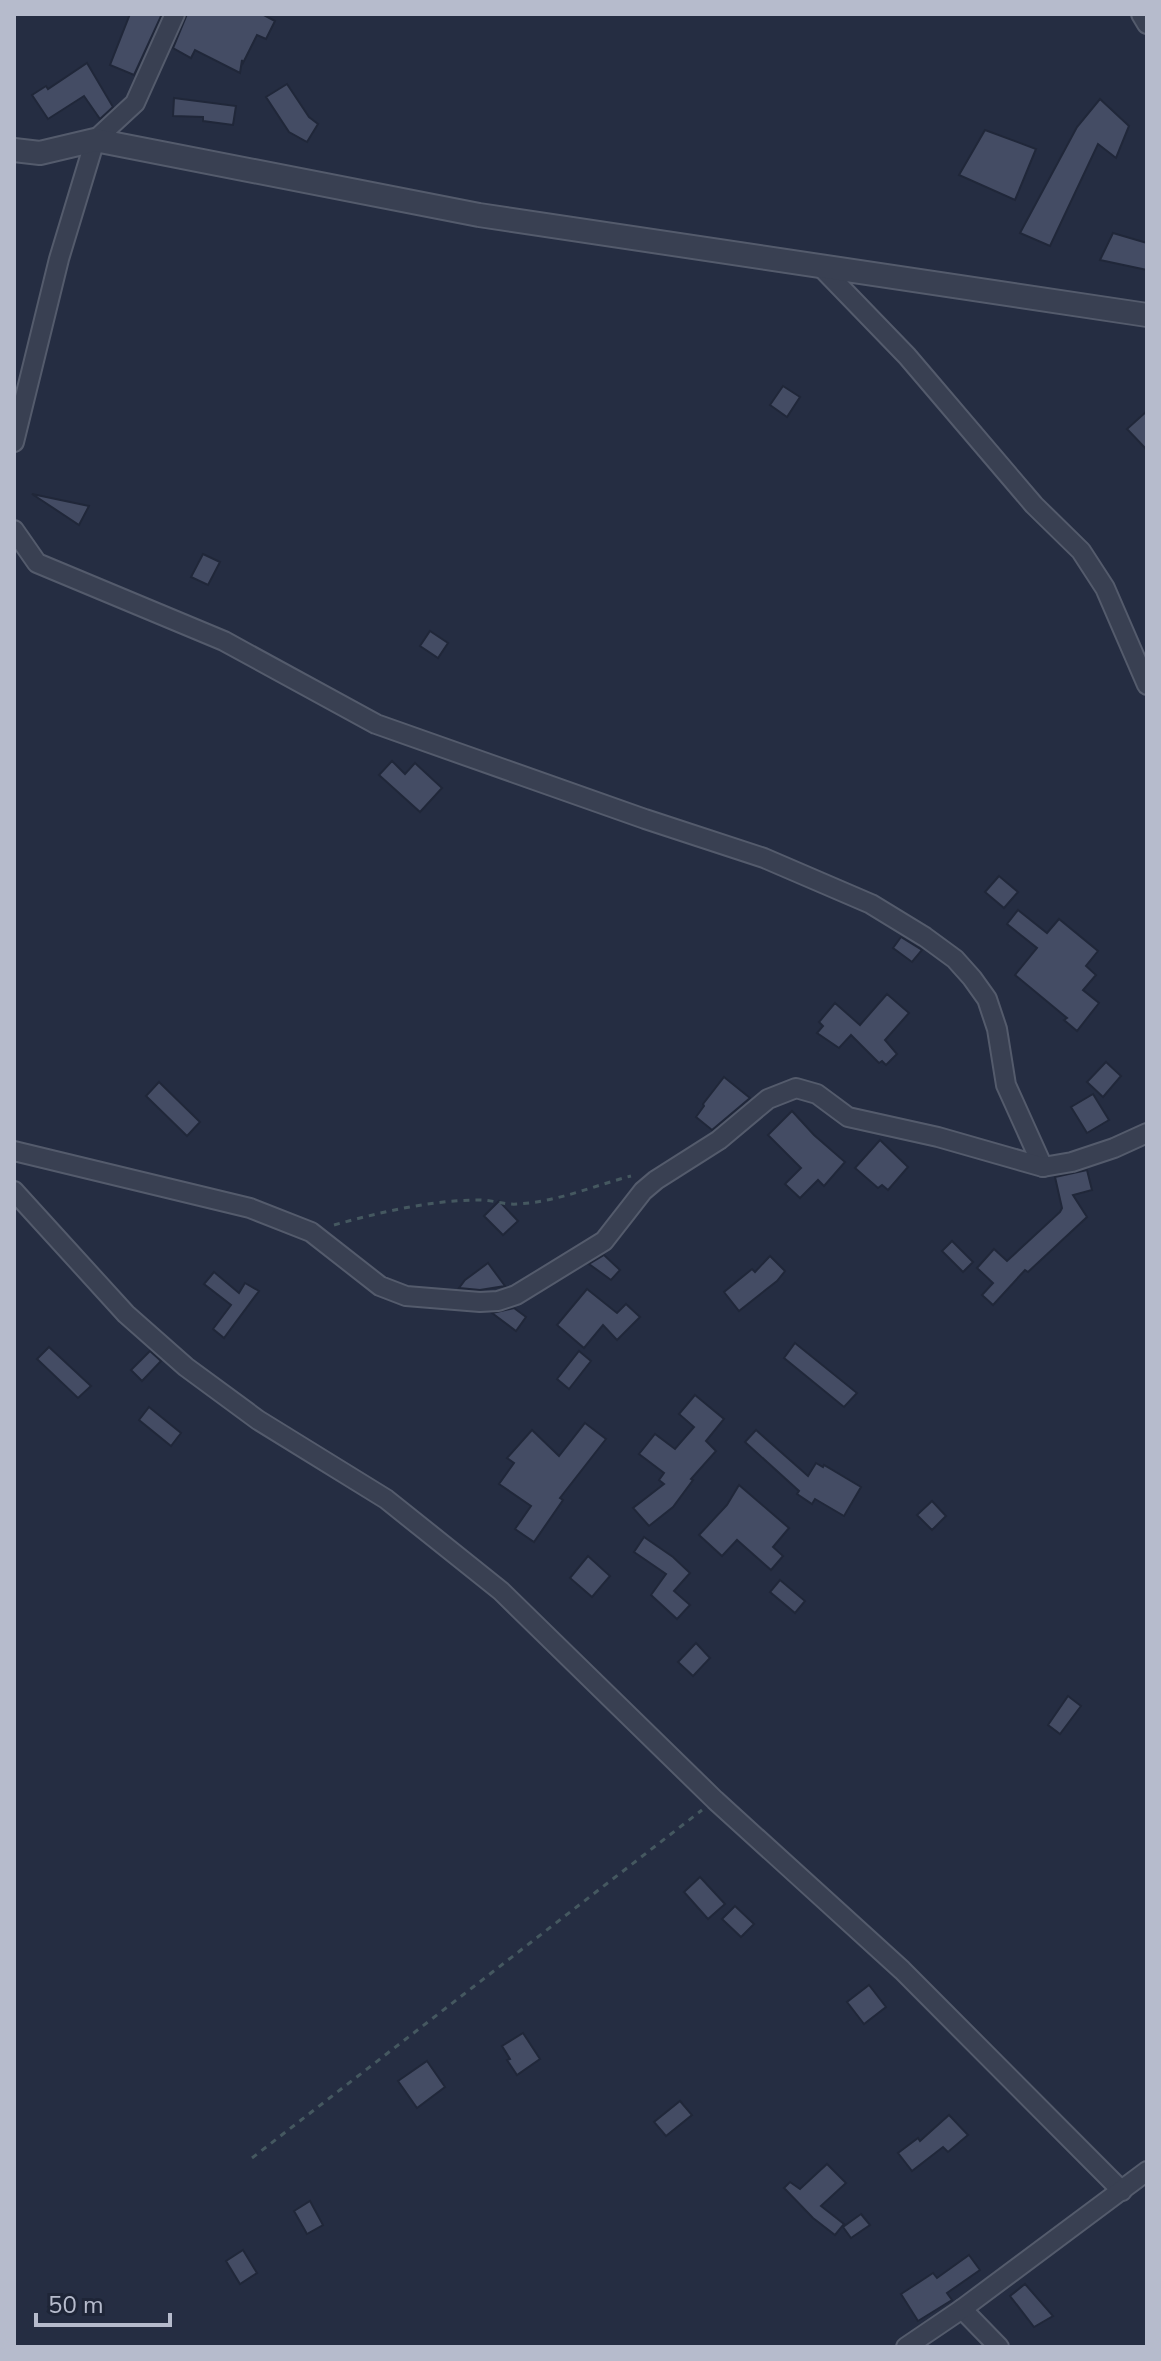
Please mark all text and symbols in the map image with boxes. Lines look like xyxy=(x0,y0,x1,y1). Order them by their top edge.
scale bar xyxy=(36,2277,170,2327)
text: 50 m xyxy=(48,2289,104,2321)

